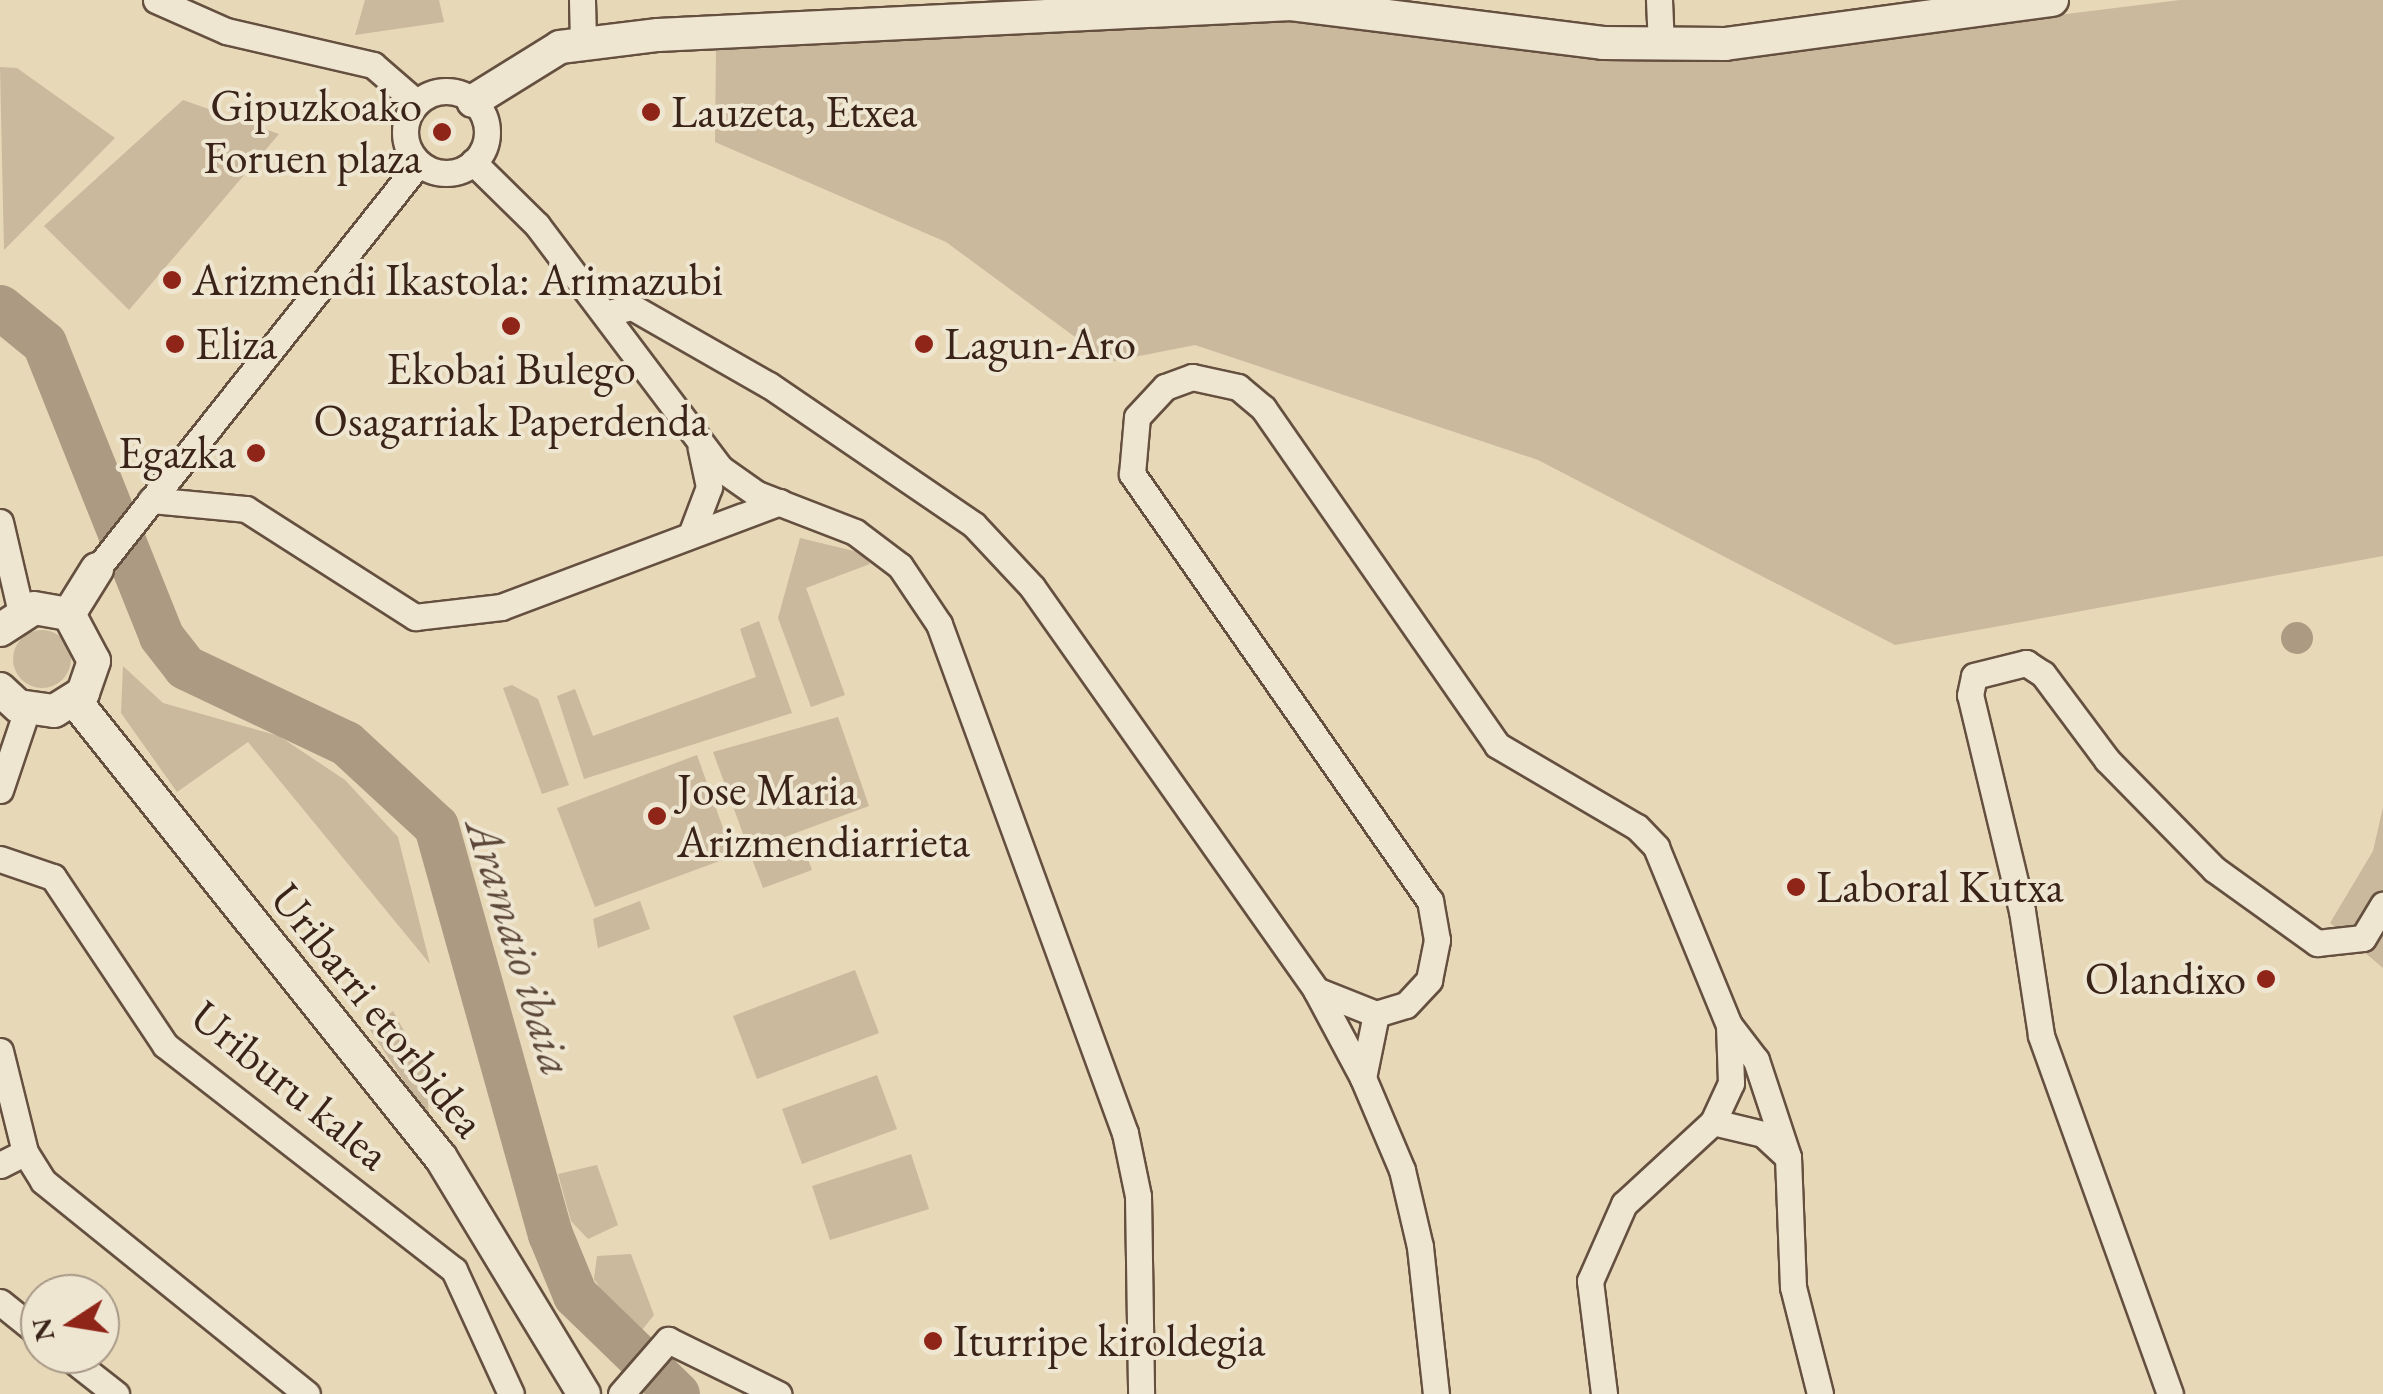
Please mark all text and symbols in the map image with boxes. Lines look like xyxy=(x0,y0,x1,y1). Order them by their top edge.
place label: Gipuzkoako Foruen plaza xyxy=(204,79,422,185)
place label: Lauzeta, Etxea xyxy=(671,85,917,139)
marker: Lauzeta, Etxea xyxy=(640,101,662,123)
marker: Gipuzkoako Foruen plaza xyxy=(431,121,453,143)
place label: Arizmendi Ikastola: Arimazubi xyxy=(192,253,723,307)
marker: Arizmendi Ikastola: Arimazubi xyxy=(161,269,183,291)
marker: Ekobai Bulego Osagarriak Paperdenda xyxy=(500,315,522,337)
place label: Eliza xyxy=(195,317,277,371)
place label: Lagun-Aro xyxy=(944,317,1136,371)
marker: Eliza xyxy=(164,333,186,355)
marker: Lagun-Aro xyxy=(913,333,935,355)
place label: Ekobai Bulego Osagarriak Paperdenda xyxy=(314,342,708,448)
place label: Egazka xyxy=(118,426,236,480)
marker: Egazka xyxy=(245,442,267,464)
place label: Jose Maria Arizmendiarrieta xyxy=(677,763,970,869)
marker: Jose Maria Arizmendiarrieta xyxy=(646,805,668,827)
water label: Aramaio ibaia xyxy=(454,812,586,1082)
place label: Laboral Kutxa xyxy=(1816,860,2064,914)
street label: Uribarri etorbidea xyxy=(259,872,497,1148)
marker: Laboral Kutxa xyxy=(1785,876,1807,898)
place label: Olandixo xyxy=(2085,952,2246,1006)
marker: Olandixo xyxy=(2255,968,2277,990)
street label: Uriburu kalea xyxy=(180,989,400,1181)
north arrow xyxy=(20,1274,120,1374)
place label: Iturripe kiroldegia xyxy=(953,1314,1266,1368)
text: N xyxy=(23,1315,63,1345)
marker: Iturripe kiroldegia xyxy=(922,1330,944,1352)

